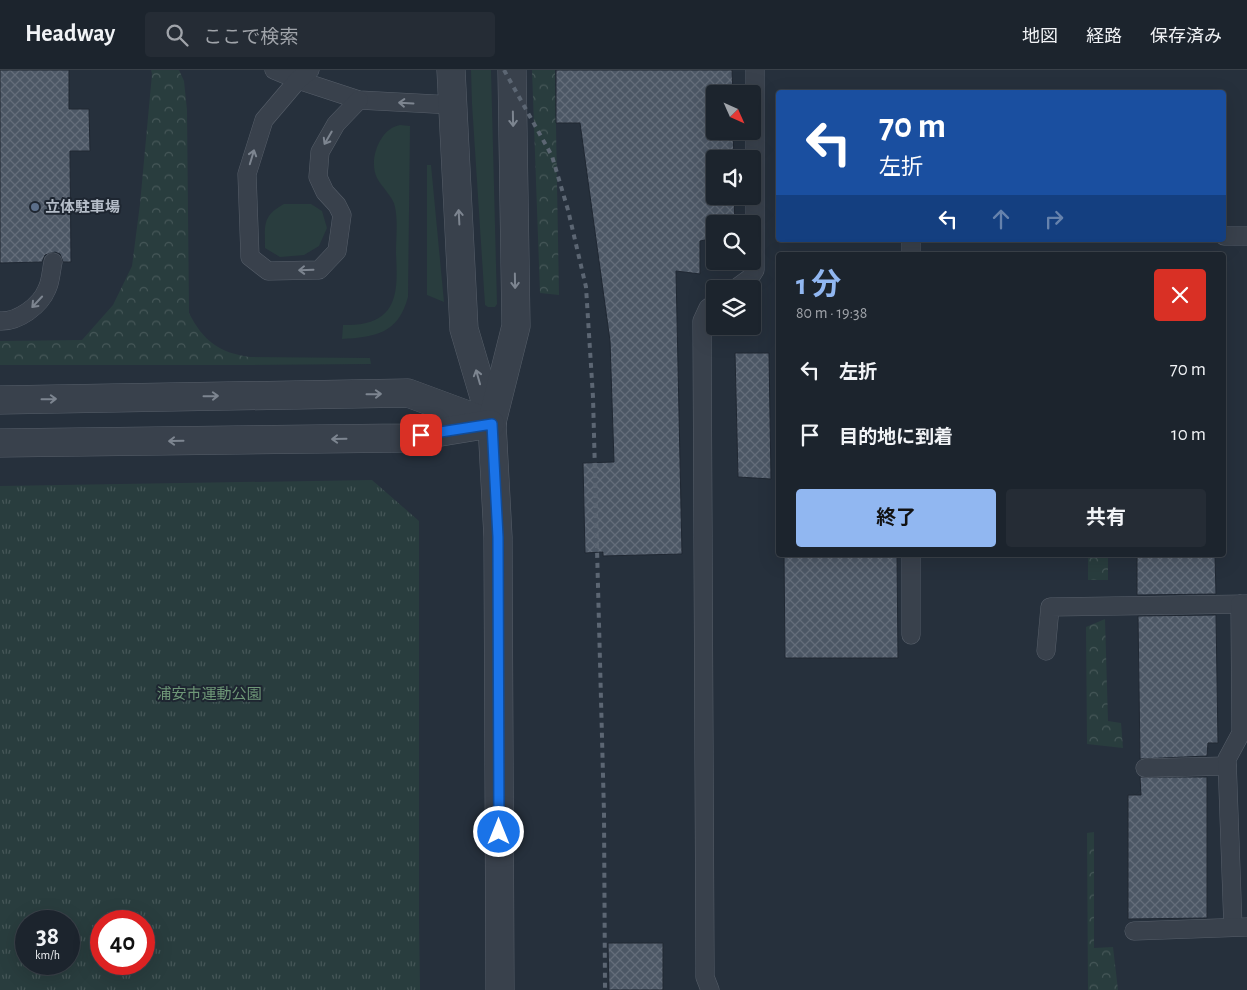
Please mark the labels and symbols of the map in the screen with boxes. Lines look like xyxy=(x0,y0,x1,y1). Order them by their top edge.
north arrow xyxy=(706,85,761,140)
one-way arrow xyxy=(398,98,414,107)
one-way arrow xyxy=(508,110,518,126)
one-way arrow xyxy=(323,130,333,145)
one-way arrow xyxy=(248,149,257,165)
place label: 立体駐車場 xyxy=(45,199,120,215)
marker: 立体駐車場 xyxy=(29,201,41,213)
one-way arrow xyxy=(454,209,463,225)
one-way arrow xyxy=(298,265,314,275)
one-way arrow xyxy=(510,272,520,289)
one-way arrow xyxy=(31,295,43,308)
one-way arrow xyxy=(473,369,483,385)
one-way arrow xyxy=(365,389,381,399)
one-way arrow xyxy=(202,391,219,401)
one-way arrow xyxy=(40,394,56,404)
pin xyxy=(400,414,442,456)
one-way arrow xyxy=(331,434,348,444)
one-way arrow xyxy=(169,436,185,446)
park label: 浦安市運動公園 xyxy=(156,685,262,702)
position arrow xyxy=(472,805,524,857)
speed limit sign: 40 xyxy=(90,910,155,975)

